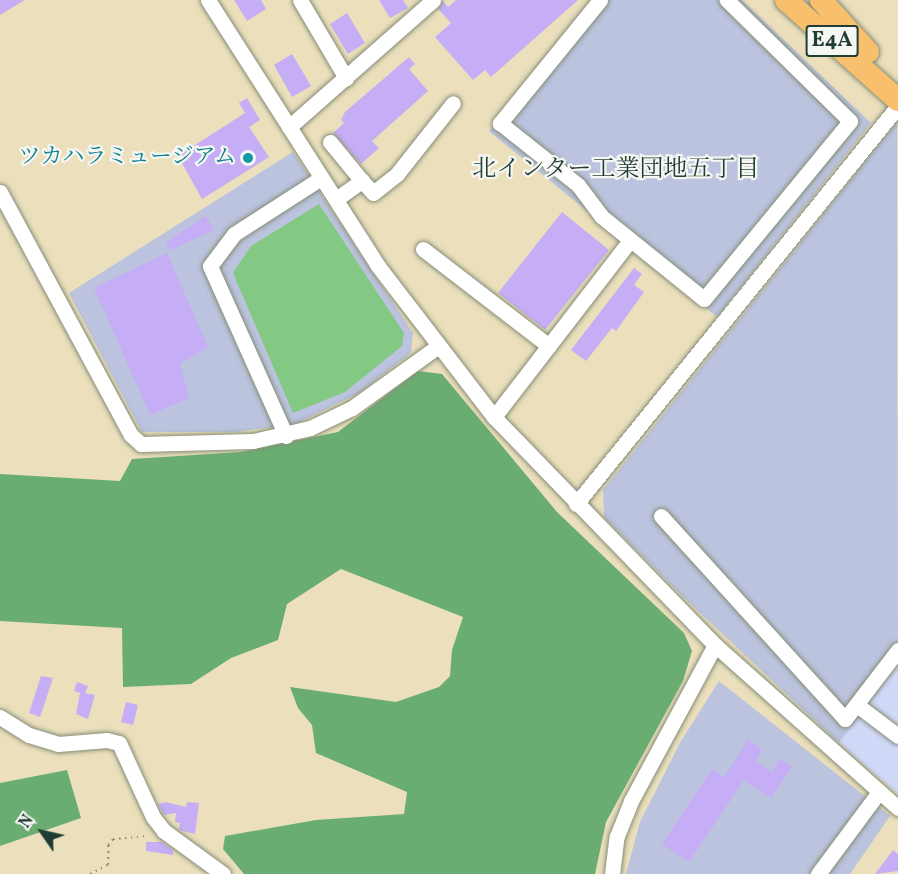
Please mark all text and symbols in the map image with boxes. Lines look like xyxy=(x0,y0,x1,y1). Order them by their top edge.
road number: E4A xyxy=(805,23,859,59)
place label: ツカハラミュージアム xyxy=(16,145,236,171)
marker: ツカハラミュージアム xyxy=(241,151,255,165)
district label: 北インター工業団地五丁目 xyxy=(472,157,760,185)
north arrow xyxy=(12,802,72,862)
text: N xyxy=(15,811,39,833)

